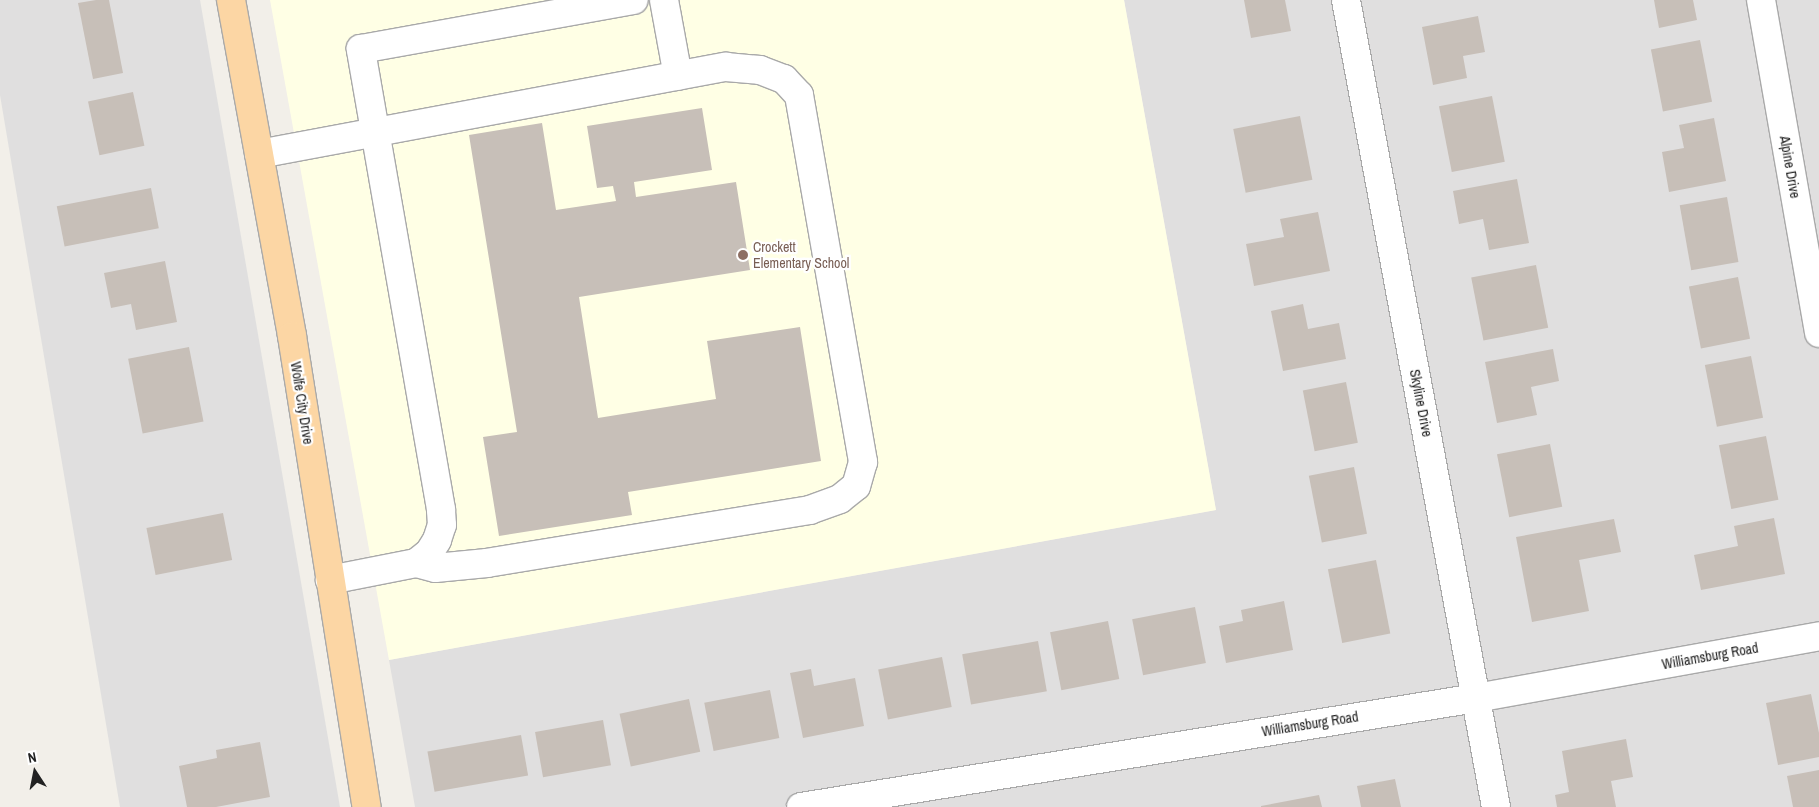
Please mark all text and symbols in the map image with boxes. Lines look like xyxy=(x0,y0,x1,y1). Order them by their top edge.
street label: Alpine Drive xyxy=(1776,134,1804,200)
place label: Crockett Elementary School xyxy=(753,239,849,272)
marker: Crockett Elementary School xyxy=(737,249,749,261)
street label: Wolfe City Drive xyxy=(287,361,317,445)
street label: Skyline Drive xyxy=(1406,368,1436,438)
street label: Williamsburg Road xyxy=(1660,639,1760,673)
street label: Williamsburg Road xyxy=(1260,708,1360,740)
north arrow xyxy=(10,747,60,797)
text: N xyxy=(26,748,38,767)

